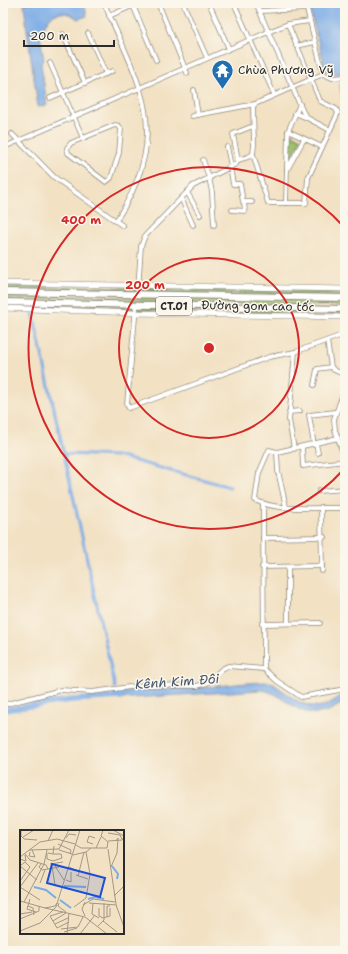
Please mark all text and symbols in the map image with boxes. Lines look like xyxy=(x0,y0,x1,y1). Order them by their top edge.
scale bar xyxy=(24,22,114,48)
text: 200 m xyxy=(30,28,69,44)
temple icon: Chùa Phương Vỹ xyxy=(209,57,235,90)
place label: Chùa Phương Vỹ xyxy=(238,62,334,78)
text: 400 m xyxy=(61,212,101,228)
text: 200 m xyxy=(125,277,165,293)
road number: CT.01 xyxy=(156,297,192,315)
street label: Đường gom cao tốc xyxy=(201,297,315,315)
centre of rings xyxy=(202,341,216,355)
water label: Kênh Kim Đôi xyxy=(134,670,220,693)
inset map xyxy=(20,830,124,934)

